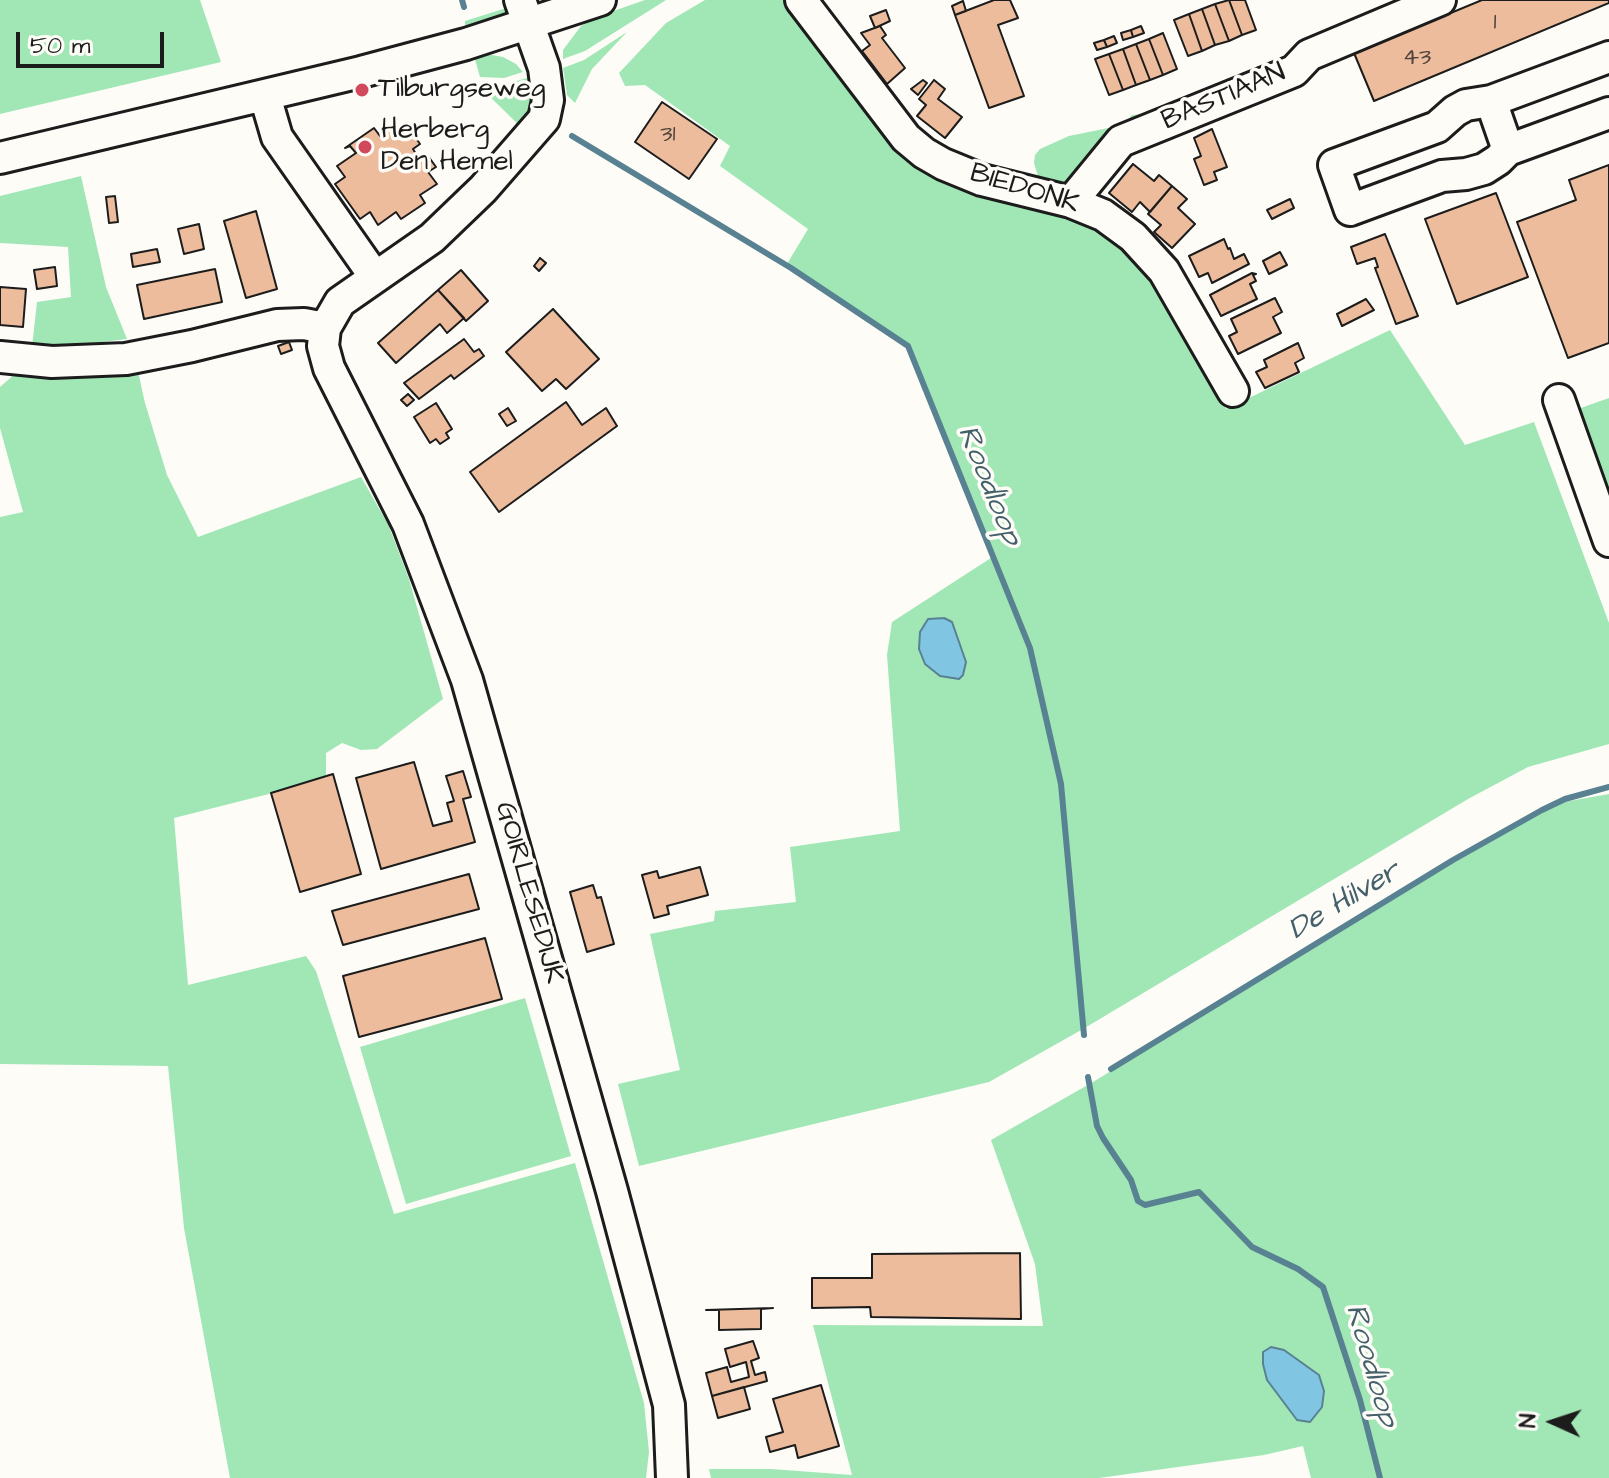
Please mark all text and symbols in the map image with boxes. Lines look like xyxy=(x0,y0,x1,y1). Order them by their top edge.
house number: 1 xyxy=(1493,10,1497,38)
scale bar xyxy=(20,16,168,66)
text: 50 m xyxy=(30,29,90,63)
house number: 43 xyxy=(1403,45,1431,73)
street label: BASTIAAN xyxy=(1157,57,1291,139)
place label: Tilburgseweg xyxy=(378,73,545,107)
marker: Tilburgseweg xyxy=(353,81,371,99)
place label: Herberg Den Hemel xyxy=(381,114,513,180)
house number: 31 xyxy=(660,122,676,150)
marker: Herberg Den Hemel xyxy=(356,138,374,156)
street label: BIEDONK xyxy=(965,158,1083,222)
water label: Roodloop xyxy=(948,421,1028,551)
street label: GOIRLESEDIJK xyxy=(486,798,570,988)
water label: De Hilver xyxy=(1283,855,1407,949)
water label: Roodloop xyxy=(1335,1301,1405,1431)
north arrow xyxy=(1513,1382,1593,1462)
text: N xyxy=(1513,1413,1544,1428)

